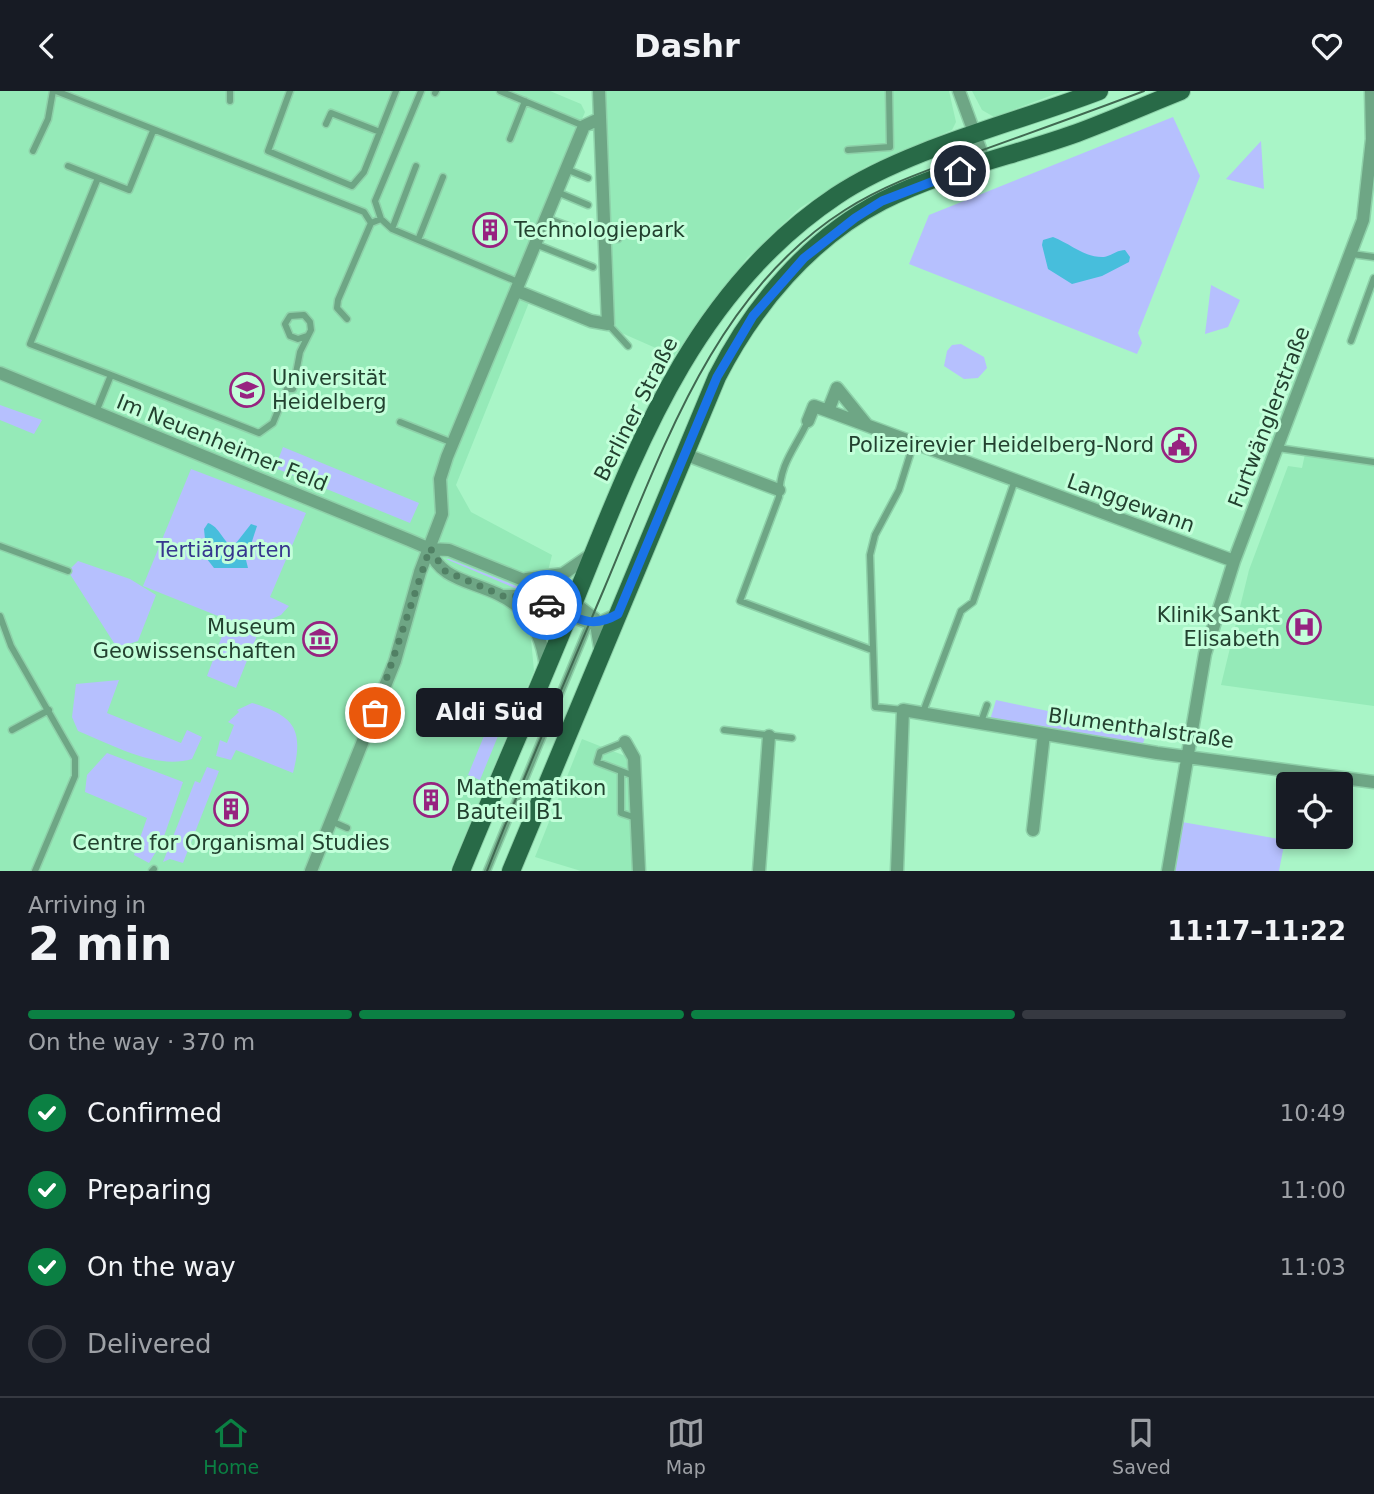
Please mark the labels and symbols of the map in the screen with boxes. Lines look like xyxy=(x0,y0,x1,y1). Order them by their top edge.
pin xyxy=(930,141,990,201)
building icon: Technologiepark xyxy=(471,211,509,249)
place label: Technologiepark xyxy=(513,218,686,242)
street label: Furtwänglerstraße xyxy=(1223,323,1315,511)
street label: Berliner Straße xyxy=(589,333,683,485)
place label: Universität Heidelberg xyxy=(272,366,387,414)
school or university icon: Universität Heidelberg xyxy=(228,371,266,409)
street label: Im Neuenheimer Feld xyxy=(113,390,331,496)
public building icon: Polizeirevier Heidelberg-Nord xyxy=(1160,426,1198,464)
place label: Polizeirevier Heidelberg-Nord xyxy=(848,433,1154,457)
street label: Langgewann xyxy=(1064,469,1198,537)
park label: Tertiärgarten xyxy=(155,538,292,562)
courier xyxy=(512,570,582,640)
place label: Klinik Sankt Elisabeth xyxy=(1157,603,1280,651)
hospital icon: Klinik Sankt Elisabeth xyxy=(1285,608,1323,646)
place label: Museum Geowissenschaften xyxy=(93,615,296,663)
museum icon: Museum Geowissenschaften xyxy=(301,620,339,658)
pin xyxy=(345,683,405,743)
callout: Aldi Süd xyxy=(417,689,564,737)
street label: Blumenthalstraße xyxy=(1047,703,1235,753)
place label: Mathematikon Bauteil B1 xyxy=(456,776,606,824)
building icon: Mathematikon Bauteil B1 xyxy=(412,781,450,819)
building icon: Centre for Organismal Studies xyxy=(212,790,250,828)
place label: Centre for Organismal Studies xyxy=(72,831,390,855)

